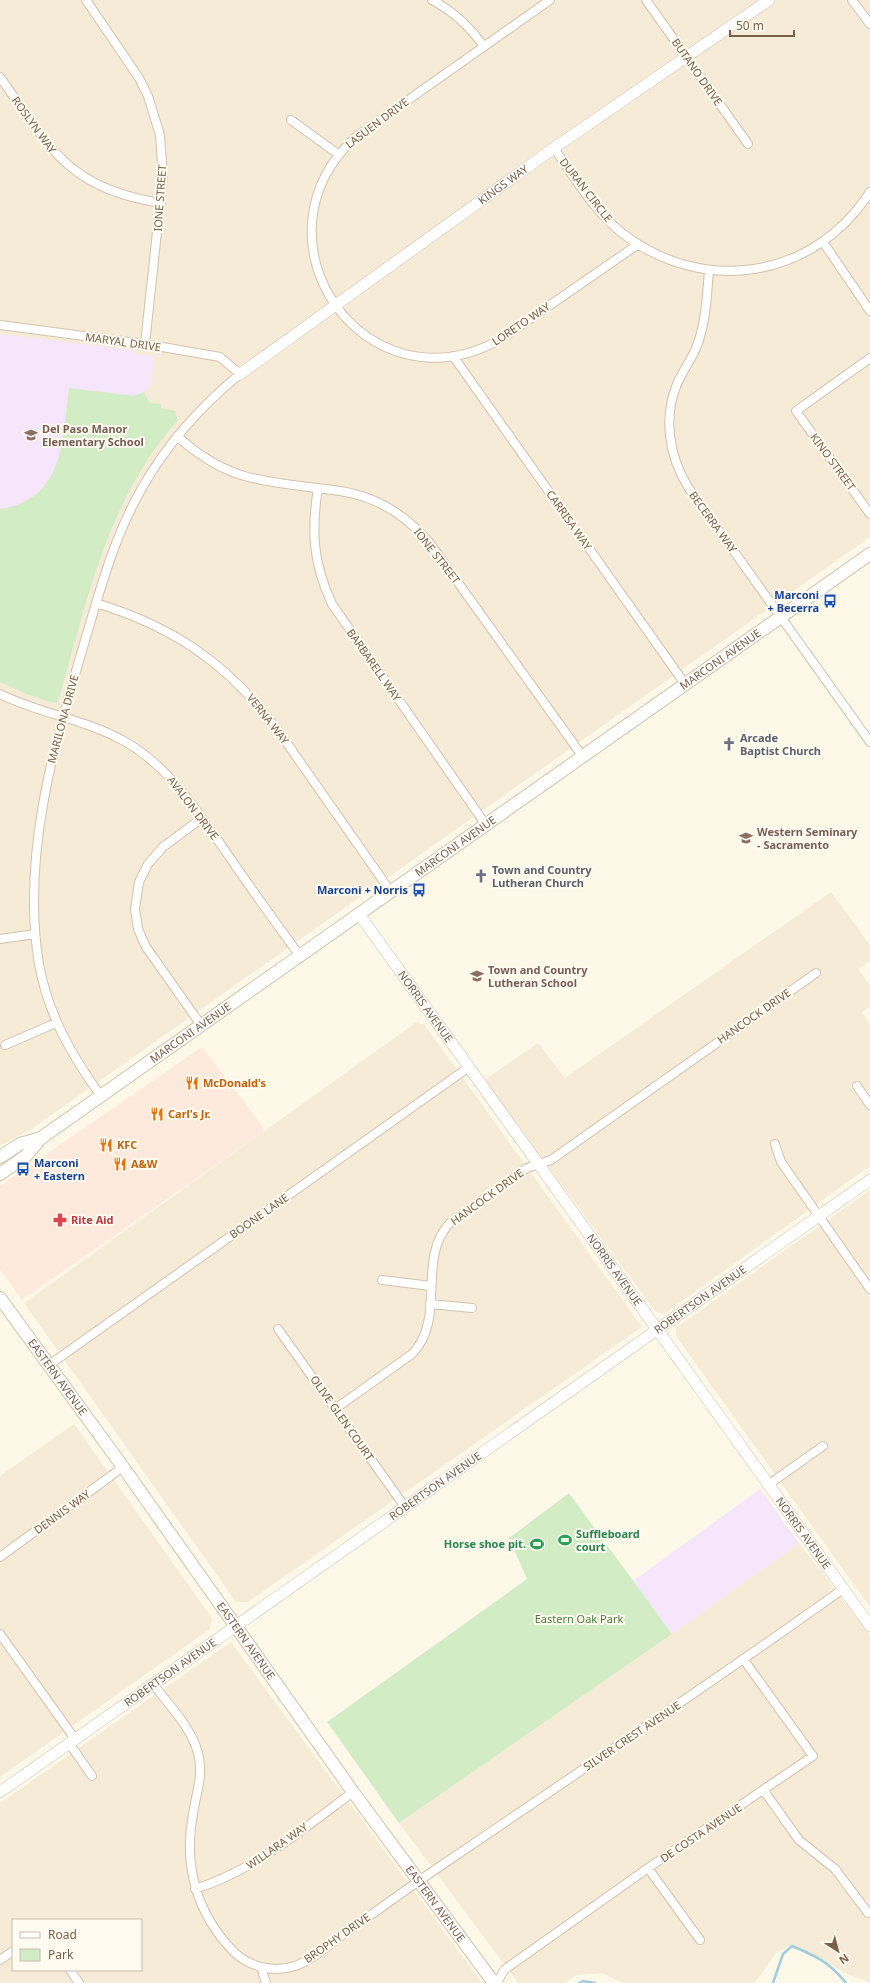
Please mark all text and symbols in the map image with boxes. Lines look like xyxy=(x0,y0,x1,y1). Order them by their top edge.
scale bar xyxy=(730,12,794,38)
text: 50 m xyxy=(736,17,764,34)
street label: BUTANO DRIVE xyxy=(669,35,726,108)
street label: ROSLYN WAY xyxy=(9,93,61,157)
street label: LASUEN DRIVE xyxy=(342,94,411,151)
street label: DURAN CIRCLE xyxy=(557,155,616,225)
street label: KINGS WAY xyxy=(475,161,531,207)
street label: IONE STREET xyxy=(150,164,169,232)
street label: LORETO WAY xyxy=(489,298,553,348)
street label: MARYAL DRIVE xyxy=(84,329,162,354)
place label: Del Paso Manor Elementary School xyxy=(42,421,144,449)
school or university icon: Del Paso Manor Elementary School xyxy=(23,427,39,443)
street label: KINO STREET xyxy=(807,430,859,494)
street label: CARRISA WAY xyxy=(543,487,596,553)
street label: BECERRA WAY xyxy=(686,488,741,556)
street label: IONE STREET xyxy=(411,525,464,587)
place label: Marconi + Becerra xyxy=(768,587,819,615)
bus stop icon: Marconi + Becerra xyxy=(822,593,838,609)
street label: MARCONI AVENUE xyxy=(676,625,764,693)
street label: BARBARELL WAY xyxy=(344,626,405,704)
street label: MARILONA DRIVE xyxy=(43,673,82,765)
street label: VERNA WAY xyxy=(244,690,293,748)
place label: Arcade Baptist Church xyxy=(740,730,821,758)
church icon: Arcade Baptist Church xyxy=(721,736,737,752)
street label: AVALON DRIVE xyxy=(164,773,222,843)
street label: MARCONI AVENUE xyxy=(412,812,499,879)
place label: Western Seminary - Sacramento xyxy=(757,824,858,852)
school or university icon: Western Seminary - Sacramento xyxy=(738,830,754,846)
place label: Town and Country Lutheran Church xyxy=(492,862,592,890)
church icon: Town and Country Lutheran Church xyxy=(473,868,489,884)
place label: Marconi + Norris xyxy=(317,882,408,897)
bus stop icon: Marconi + Norris xyxy=(411,882,427,898)
place label: Town and Country Lutheran School xyxy=(488,962,588,990)
street label: NORRIS AVENUE xyxy=(395,967,457,1045)
school or university icon: Town and Country Lutheran School xyxy=(469,968,485,984)
street label: HANCOCK DRIVE xyxy=(714,985,794,1047)
street label: MARCONI AVENUE xyxy=(147,998,234,1066)
restaurant icon: McDonald's xyxy=(184,1075,200,1091)
place label: McDonald's xyxy=(203,1075,267,1090)
restaurant icon: Carl's Jr. xyxy=(149,1106,165,1122)
place label: Carl's Jr. xyxy=(168,1106,211,1121)
restaurant icon: KFC xyxy=(98,1137,114,1153)
place label: KFC xyxy=(117,1137,137,1152)
place label: Marconi + Eastern xyxy=(34,1155,85,1183)
restaurant icon: A&W xyxy=(112,1156,128,1172)
place label: A&W xyxy=(131,1156,158,1171)
bus stop icon: Marconi + Eastern xyxy=(15,1161,31,1177)
street label: HANCOCK DRIVE xyxy=(447,1165,526,1228)
street label: BOONE LANE xyxy=(226,1190,291,1242)
pharmacy icon: Rite Aid xyxy=(52,1212,68,1228)
place label: Rite Aid xyxy=(71,1212,114,1227)
street label: NORRIS AVENUE xyxy=(584,1231,646,1309)
street label: ROBERTSON AVENUE xyxy=(651,1261,749,1337)
street label: EASTERN AVENUE xyxy=(25,1336,91,1418)
street label: OLIVE GLEN COURT xyxy=(307,1372,378,1463)
street label: ROBERTSON AVENUE xyxy=(386,1448,484,1523)
street label: DENNIS WAY xyxy=(31,1486,93,1537)
street label: NORRIS AVENUE xyxy=(773,1494,835,1572)
place label: Suffleboard court xyxy=(576,1526,640,1554)
sports icon: Suffleboard court xyxy=(557,1532,573,1548)
place label: Horse shoe pit. xyxy=(444,1536,526,1551)
sports icon: Horse shoe pit. xyxy=(529,1536,545,1552)
street label: EASTERN AVENUE xyxy=(214,1599,279,1682)
park label: Eastern Oak Park xyxy=(535,1611,623,1626)
street label: ROBERTSON AVENUE xyxy=(121,1634,219,1710)
street label: SILVER CREST AVENUE xyxy=(580,1697,683,1774)
street label: DE COSTA AVENUE xyxy=(657,1800,744,1865)
street label: WILLARA WAY xyxy=(243,1818,311,1872)
street label: EASTERN AVENUE xyxy=(403,1862,469,1945)
street label: BROPHY DRIVE xyxy=(301,1909,373,1966)
legend xyxy=(12,1919,142,1971)
text: Road xyxy=(48,1926,77,1943)
north arrow xyxy=(818,1931,858,1971)
text: Park xyxy=(48,1946,74,1963)
text: N xyxy=(836,1951,852,1968)

